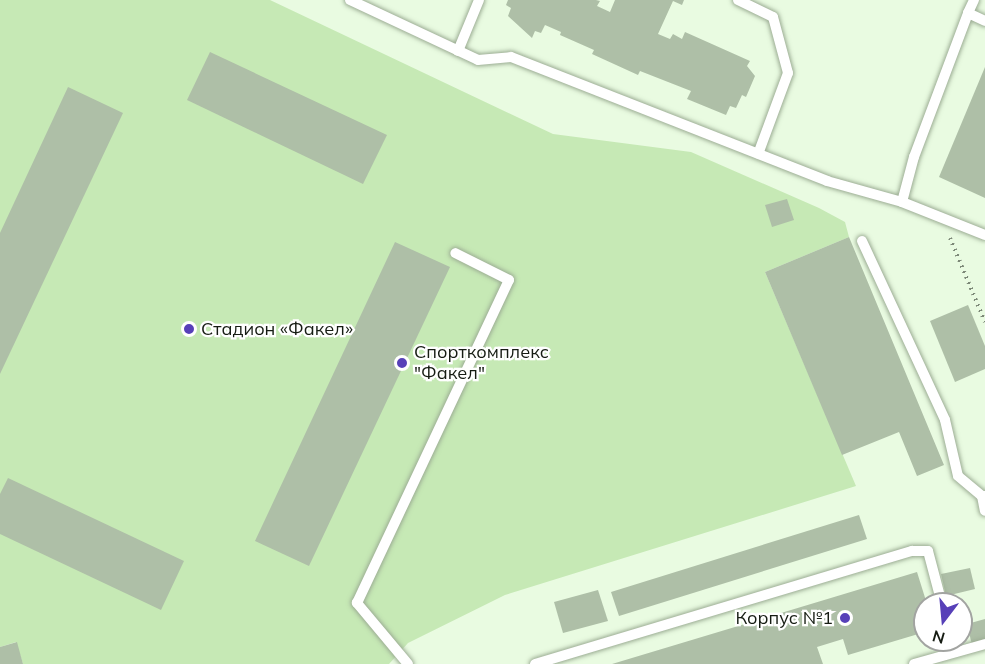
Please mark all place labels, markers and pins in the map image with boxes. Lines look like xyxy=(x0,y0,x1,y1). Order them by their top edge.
place label: Стадион «Факел» xyxy=(201,318,353,340)
marker: Стадион «Факел» xyxy=(182,322,196,336)
place label: Спорткомплекс "Факел" xyxy=(414,342,549,385)
marker: Спорткомплекс "Факел" xyxy=(395,356,409,370)
place label: Корпус №1 xyxy=(735,607,833,629)
marker: Корпус №1 xyxy=(838,611,852,625)

